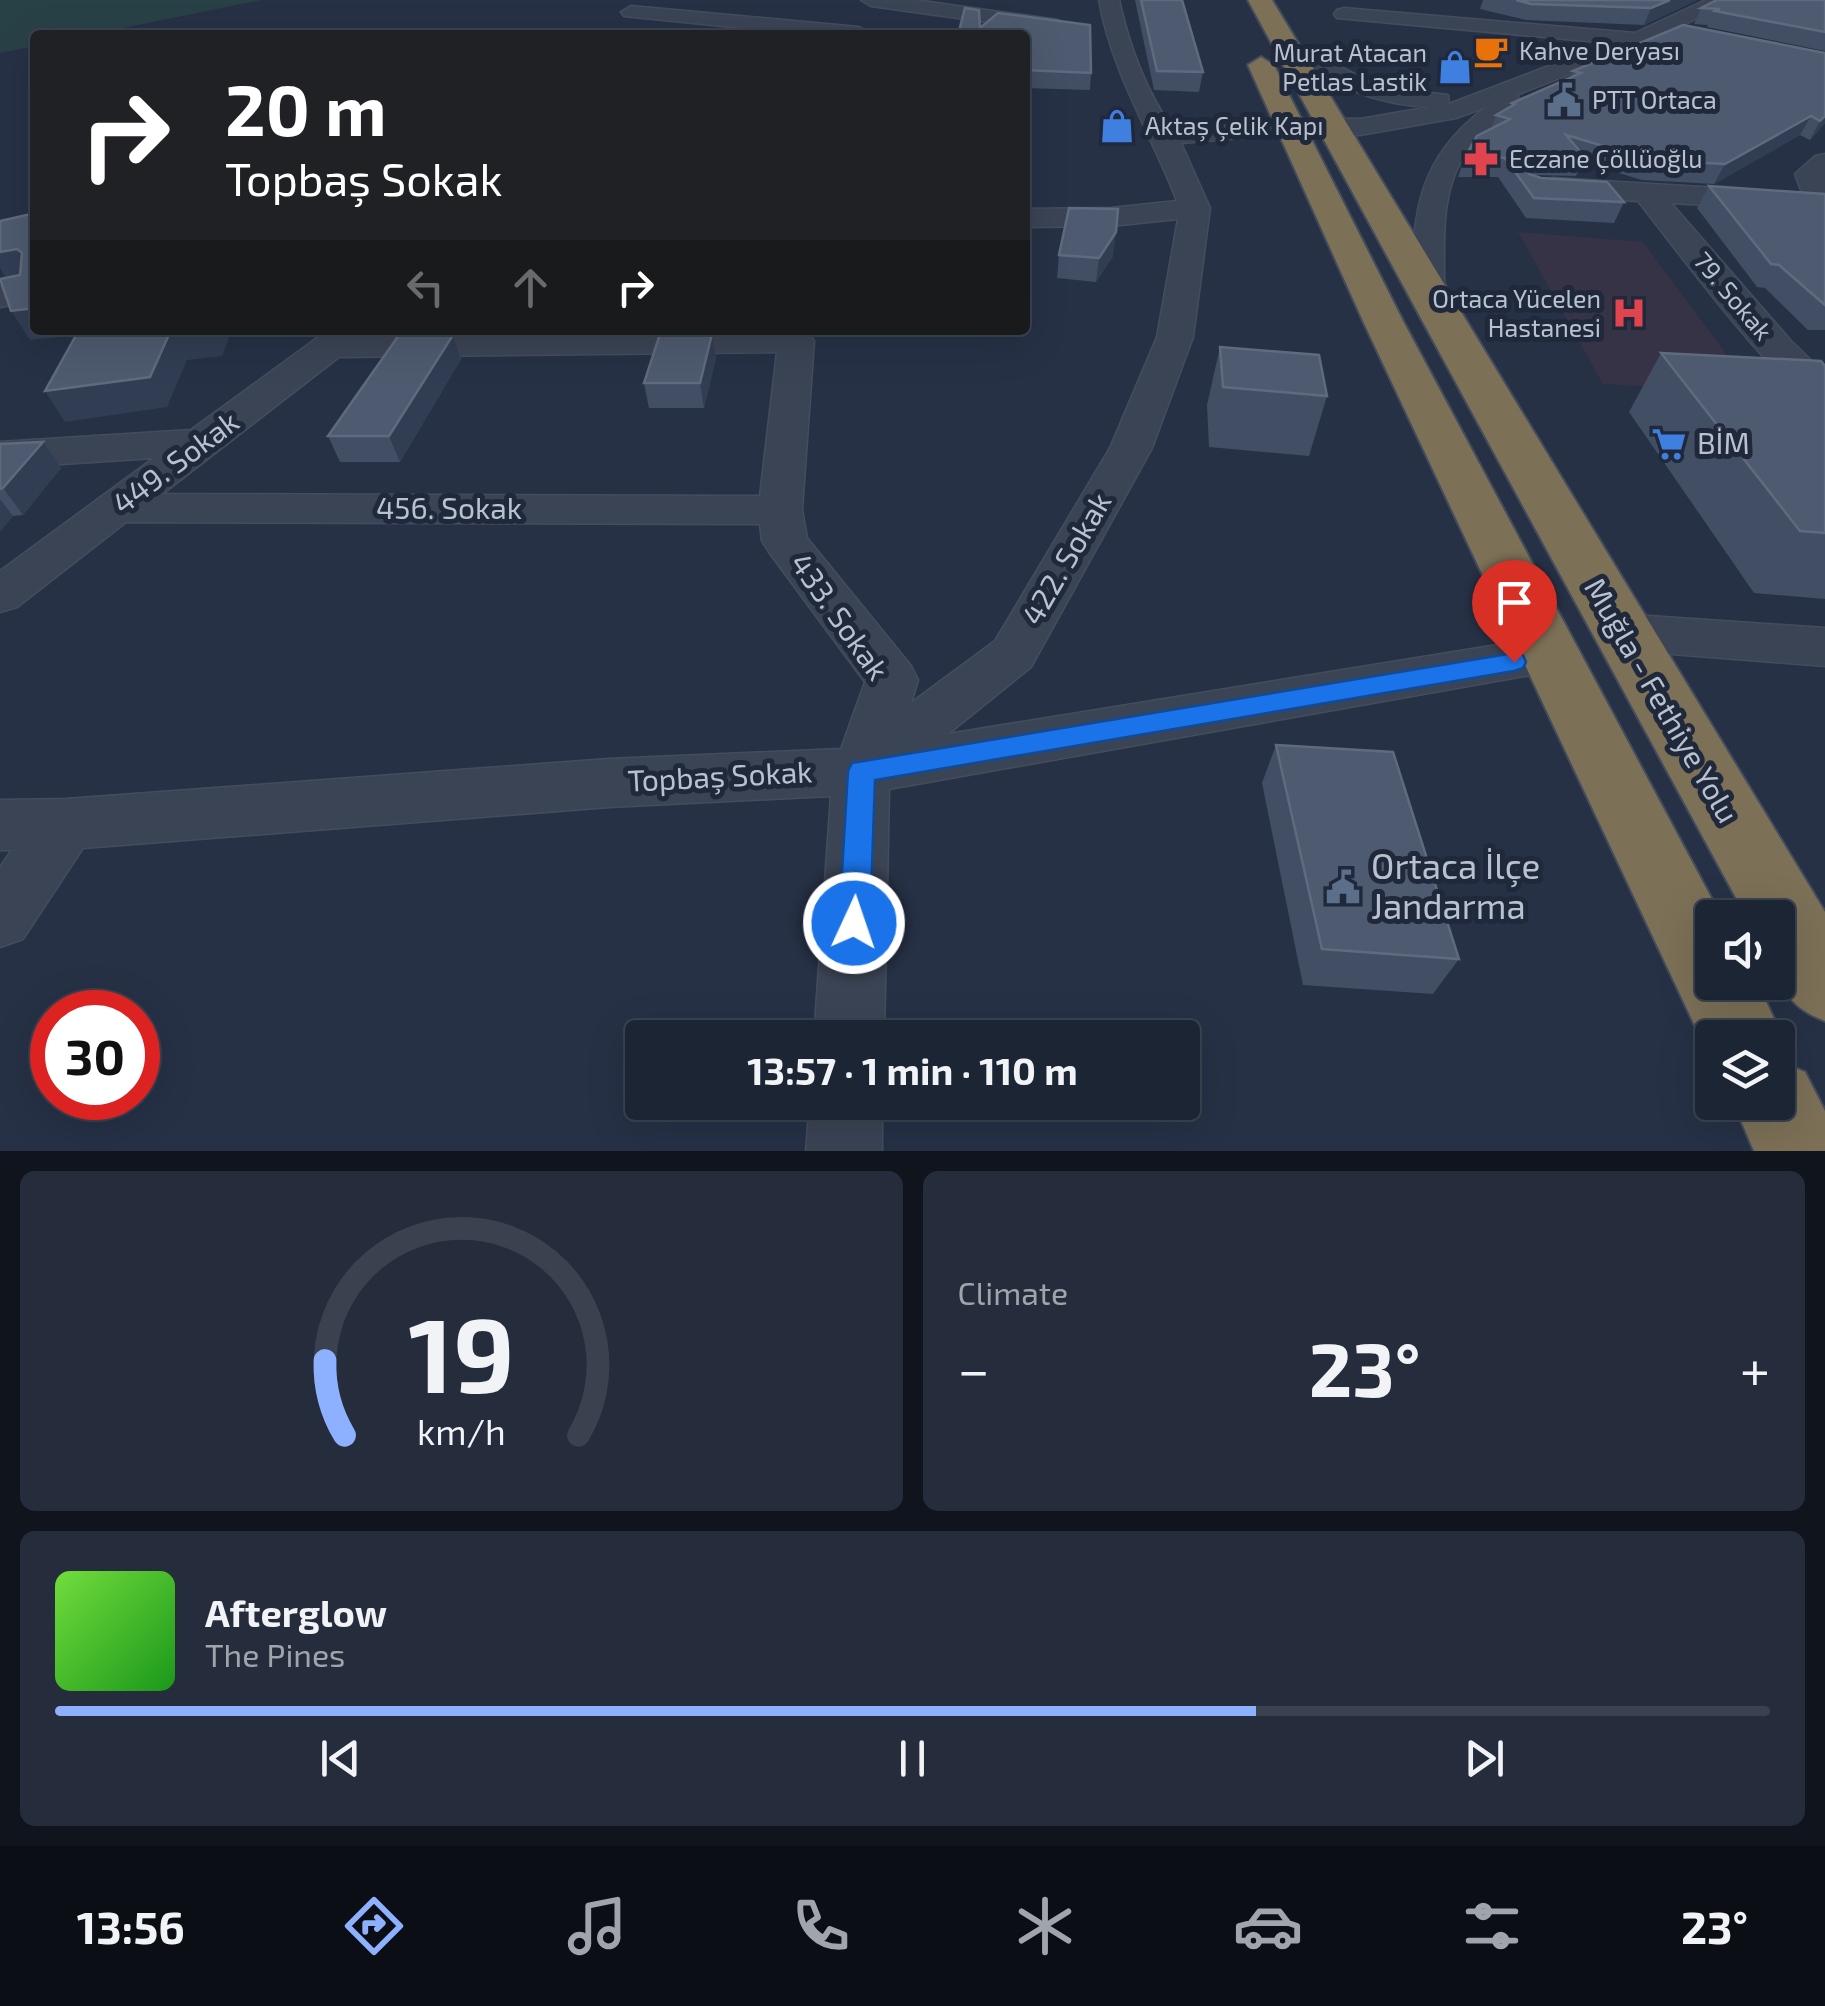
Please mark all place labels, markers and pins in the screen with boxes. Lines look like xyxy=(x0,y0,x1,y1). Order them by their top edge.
cafe icon: Kahve Deryası xyxy=(1472,32,1510,70)
place label: Kahve Deryası xyxy=(1519,35,1680,65)
place label: Murat Atacan Petlas Lastik xyxy=(1274,37,1427,96)
shop icon: Murat Atacan Petlas Lastik xyxy=(1436,48,1474,86)
public building icon: PTT Ortaca xyxy=(1545,81,1583,119)
place label: PTT Ortaca xyxy=(1592,84,1717,114)
shop icon: Aktaş Çelik Kapı xyxy=(1098,107,1136,145)
place label: Aktaş Çelik Kapı xyxy=(1145,110,1323,142)
pharmacy icon: Eczane Çöllüoğlu xyxy=(1462,140,1500,178)
place label: Eczane Çöllüoğlu xyxy=(1509,143,1703,175)
place label: Ortaca Yücelen Hastanesi xyxy=(1432,283,1601,342)
hospital icon: Ortaca Yücelen Hastanesi xyxy=(1610,294,1648,332)
place label: BİM xyxy=(1697,424,1750,460)
supermarket icon: BİM xyxy=(1650,425,1688,463)
pin xyxy=(1472,560,1557,663)
place label: Ortaca İlçe Jandarma xyxy=(1371,844,1540,926)
public building icon: Ortaca İlçe Jandarma xyxy=(1324,868,1362,906)

